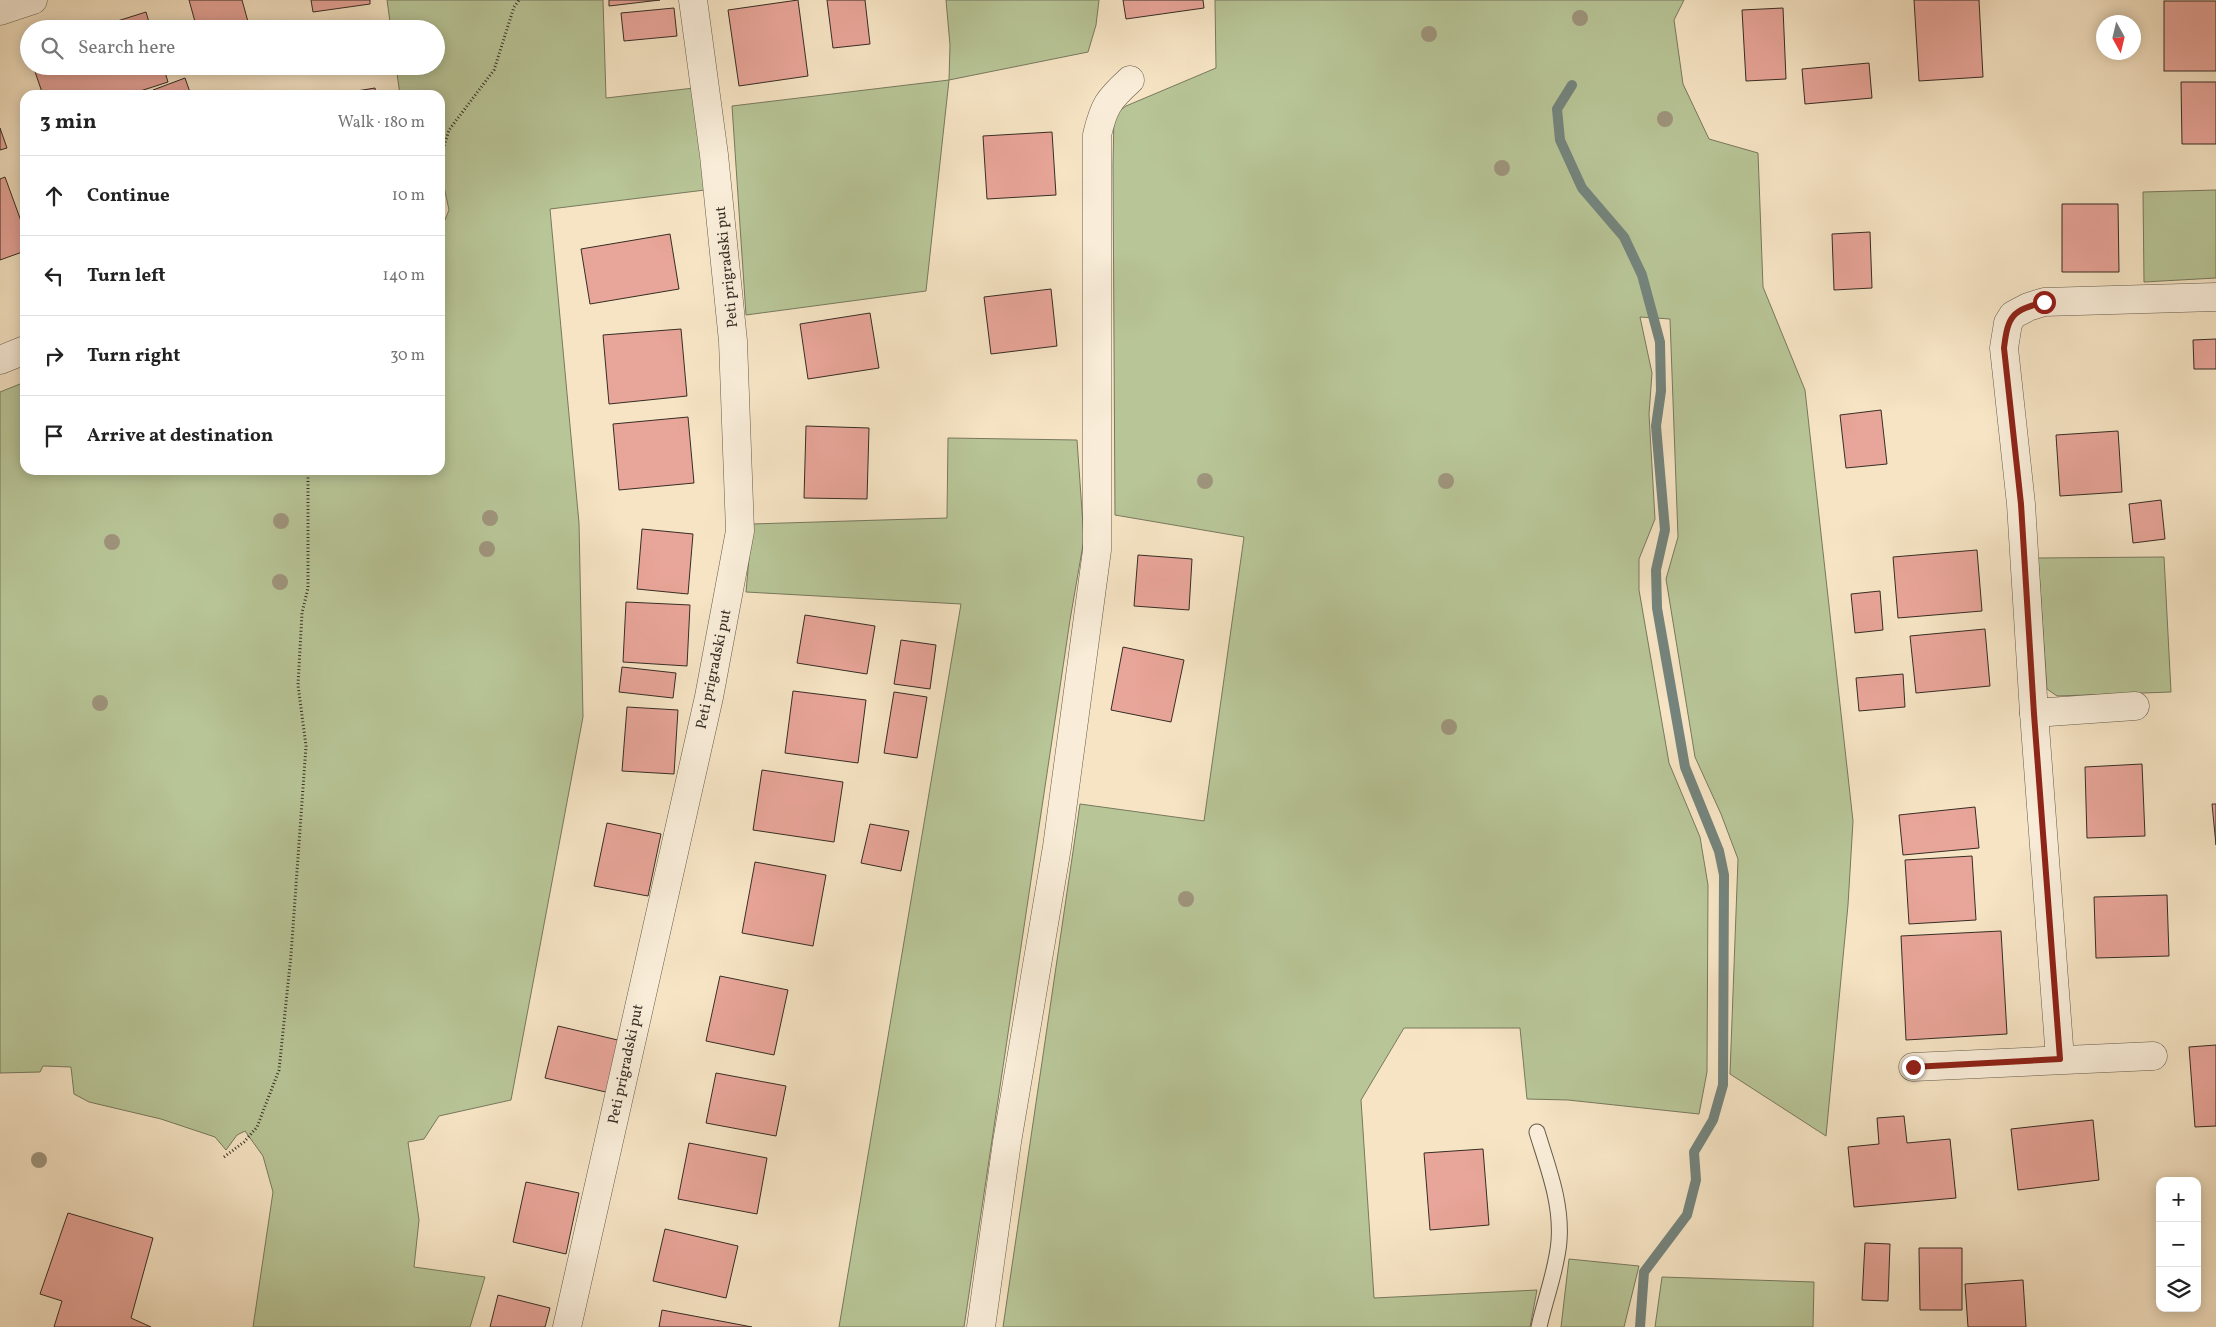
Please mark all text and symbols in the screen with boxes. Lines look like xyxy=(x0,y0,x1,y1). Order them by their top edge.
north arrow xyxy=(2096,15,2141,60)
search box xyxy=(20,20,445,75)
icon: search xyxy=(38,34,66,62)
text: Search here xyxy=(78,35,175,61)
text: 3 min xyxy=(40,108,96,137)
text: Walk · 180 m xyxy=(338,112,425,134)
icon: ahead xyxy=(40,182,68,210)
text: Continue xyxy=(87,183,170,209)
text: 10 m xyxy=(392,185,425,207)
street label: Peti prigradski put xyxy=(711,205,744,329)
icon: left xyxy=(40,262,68,290)
text: Turn left xyxy=(87,263,166,289)
text: 140 m xyxy=(383,265,425,287)
route start xyxy=(2033,291,2056,314)
icon: right xyxy=(40,342,68,370)
text: Turn right xyxy=(87,343,180,369)
text: 30 m xyxy=(390,345,425,367)
icon: arrive xyxy=(40,422,68,450)
text: Arrive at destination xyxy=(87,423,273,449)
street label: Peti prigradski put xyxy=(692,607,737,731)
street label: Peti prigradski put xyxy=(604,1002,649,1126)
route end xyxy=(1902,1056,1925,1079)
map controls xyxy=(2156,1177,2201,1312)
button: + xyxy=(2156,1177,2201,1222)
button: − xyxy=(2156,1222,2201,1267)
button: layers xyxy=(2156,1267,2201,1312)

